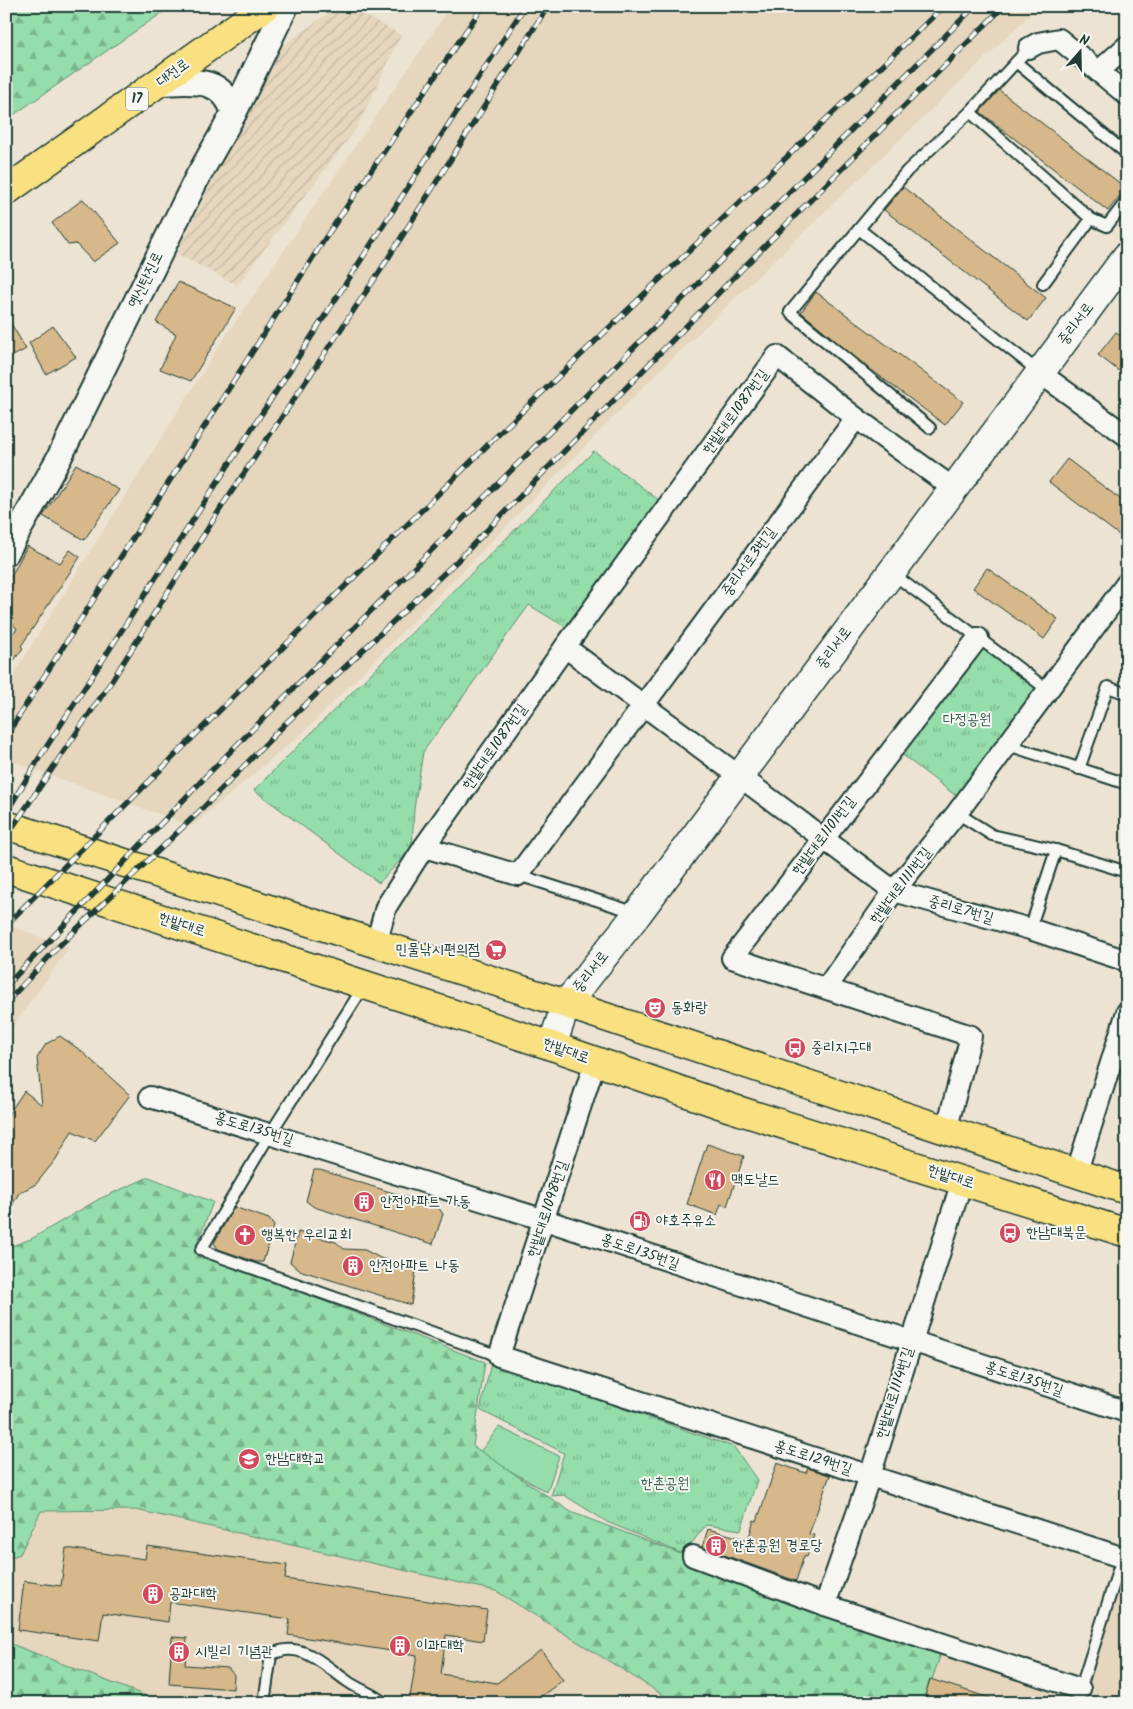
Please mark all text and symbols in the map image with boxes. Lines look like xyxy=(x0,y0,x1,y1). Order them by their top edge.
north arrow xyxy=(1056,28,1106,78)
text: N xyxy=(1076,29,1092,53)
street label: 대전로 xyxy=(151,53,195,93)
road number: 17 xyxy=(126,88,148,110)
street label: 옛신탄진로 xyxy=(122,248,170,312)
street label: 중리서로 xyxy=(1052,297,1100,351)
street label: 한밭대로1087번길 xyxy=(697,364,775,460)
street label: 중리서로3번길 xyxy=(715,522,783,602)
street label: 중리서로 xyxy=(810,621,858,675)
street label: 한밭대로1087번길 xyxy=(456,699,534,795)
park label: 다정공원 xyxy=(943,708,991,732)
street label: 한밭대로1101번길 xyxy=(786,791,862,881)
street label: 한밭대로1111번길 xyxy=(864,842,938,930)
street label: 중리로7번길 xyxy=(925,889,997,931)
street label: 한밭대로 xyxy=(155,906,209,944)
place label: 민물낚시편의점 xyxy=(396,938,480,962)
supermarket icon: 민물낚시편의점 xyxy=(484,938,508,962)
street label: 중리서로 xyxy=(567,946,615,998)
theatre icon: 동화랑 xyxy=(643,996,667,1020)
place label: 동화랑 xyxy=(671,996,708,1020)
street label: 한밭대로 xyxy=(539,1031,593,1071)
bus stop icon: 중리지구대 xyxy=(783,1036,807,1060)
place label: 중리지구대 xyxy=(811,1036,871,1060)
street label: 홍도로135번길 xyxy=(211,1106,297,1152)
street label: 한밭대로1098번길 xyxy=(521,1157,575,1261)
street label: 한밭대로 xyxy=(924,1158,978,1196)
restaurant icon: 맥도날드 xyxy=(703,1168,727,1192)
place label: 맥도날드 xyxy=(731,1168,779,1192)
building icon: 안전아파트 가동 xyxy=(352,1190,376,1214)
place label: 안전아파트 가동 xyxy=(380,1190,471,1214)
fuel station icon: 야호주유소 xyxy=(628,1209,652,1233)
place label: 야호주유소 xyxy=(656,1209,716,1233)
bus stop icon: 한남대북문 xyxy=(998,1221,1022,1245)
place label: 한남대북문 xyxy=(1026,1221,1086,1245)
church icon: 행복한 우리교회 xyxy=(233,1223,257,1247)
place label: 행복한 우리교회 xyxy=(261,1223,352,1247)
street label: 홍도로135번길 xyxy=(597,1227,683,1277)
building icon: 안전아파트 나동 xyxy=(341,1254,365,1278)
place label: 안전아파트 나동 xyxy=(369,1254,460,1278)
street label: 한밭대로1114번길 xyxy=(870,1344,920,1442)
street label: 홍도로135번길 xyxy=(981,1355,1067,1403)
street label: 홍도로129번길 xyxy=(771,1434,855,1482)
school or university icon: 한남대학교 xyxy=(237,1447,261,1471)
place label: 한남대학교 xyxy=(265,1447,325,1471)
park label: 한촌공원 xyxy=(641,1472,689,1496)
building icon: 한촌공원 경로당 xyxy=(704,1534,728,1558)
place label: 한촌공원 경로당 xyxy=(732,1534,823,1558)
building icon: 공과대학 xyxy=(141,1582,165,1606)
place label: 공과대학 xyxy=(169,1582,217,1606)
building icon: 이과대학 xyxy=(388,1634,412,1658)
place label: 이과대학 xyxy=(416,1634,464,1658)
building icon: 시빌리 기념관 xyxy=(167,1640,191,1664)
place label: 시빌리 기념관 xyxy=(195,1640,273,1664)

